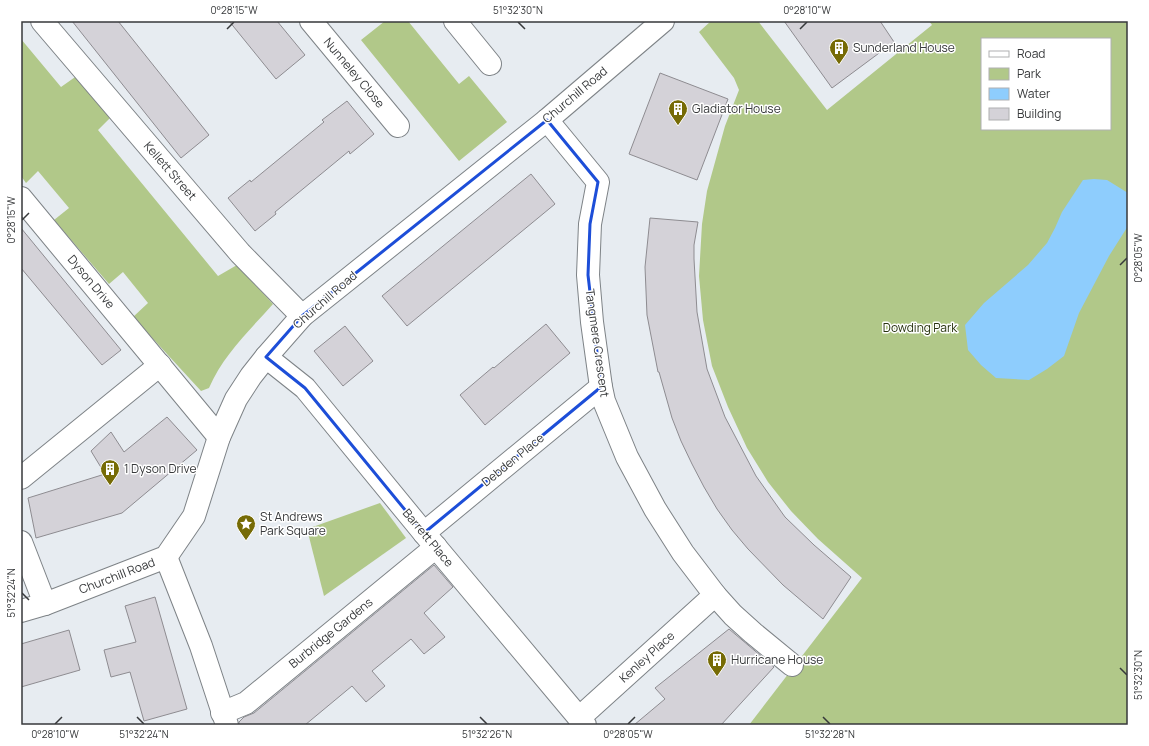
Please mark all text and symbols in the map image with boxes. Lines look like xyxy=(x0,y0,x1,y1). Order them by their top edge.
text: 0°28'15"W xyxy=(210,3,258,17)
text: 51°32'30"N xyxy=(493,3,543,17)
text: 0°28'10"W xyxy=(783,3,831,17)
street label: Nunneley Close xyxy=(320,34,389,111)
building icon: Sunderland House xyxy=(828,37,850,65)
legend xyxy=(981,38,1111,130)
place label: Sunderland House xyxy=(853,39,955,56)
text: Road xyxy=(1017,45,1045,62)
street label: Churchill Road xyxy=(539,62,611,127)
text: Park xyxy=(1017,65,1042,82)
text: Water xyxy=(1017,85,1051,102)
building icon: Gladiator House xyxy=(667,98,689,126)
place label: Gladiator House xyxy=(692,100,781,117)
text: Building xyxy=(1017,105,1061,122)
street label: Kellett Street xyxy=(140,138,201,204)
text: 0°28'15"W xyxy=(4,196,18,244)
text: 0°28'05"W xyxy=(1131,233,1145,283)
street label: Dyson Drive xyxy=(64,251,119,312)
street label: Churchill Road xyxy=(289,267,360,332)
street label: Tangmere Crescent xyxy=(581,288,614,398)
park label: Dowding Park xyxy=(883,319,958,336)
street label: Debden Place xyxy=(478,429,548,490)
building icon: 1 Dyson Drive xyxy=(99,458,121,486)
place label: 1 Dyson Drive xyxy=(124,460,196,477)
street label: Barrett Place xyxy=(399,505,458,570)
place label: St Andrews Park Square xyxy=(260,508,326,539)
place icon: St Andrews Park Square xyxy=(235,513,257,541)
street label: Churchill Road xyxy=(76,553,157,598)
text: 51°32'24"N xyxy=(4,568,18,618)
street label: Burbridge Gardens xyxy=(285,593,376,672)
street label: Kenley Place xyxy=(615,627,678,686)
building icon: Hurricane House xyxy=(706,649,728,677)
text: 51°32'30"N xyxy=(1131,650,1145,700)
place label: Hurricane House xyxy=(731,651,823,668)
text: 0°28'10"W xyxy=(31,727,79,741)
text: 51°32'24"N xyxy=(119,727,169,741)
text: 51°32'26"N xyxy=(462,727,512,741)
text: 0°28'05"W xyxy=(603,727,653,741)
text: 51°32'28"N xyxy=(805,727,855,741)

